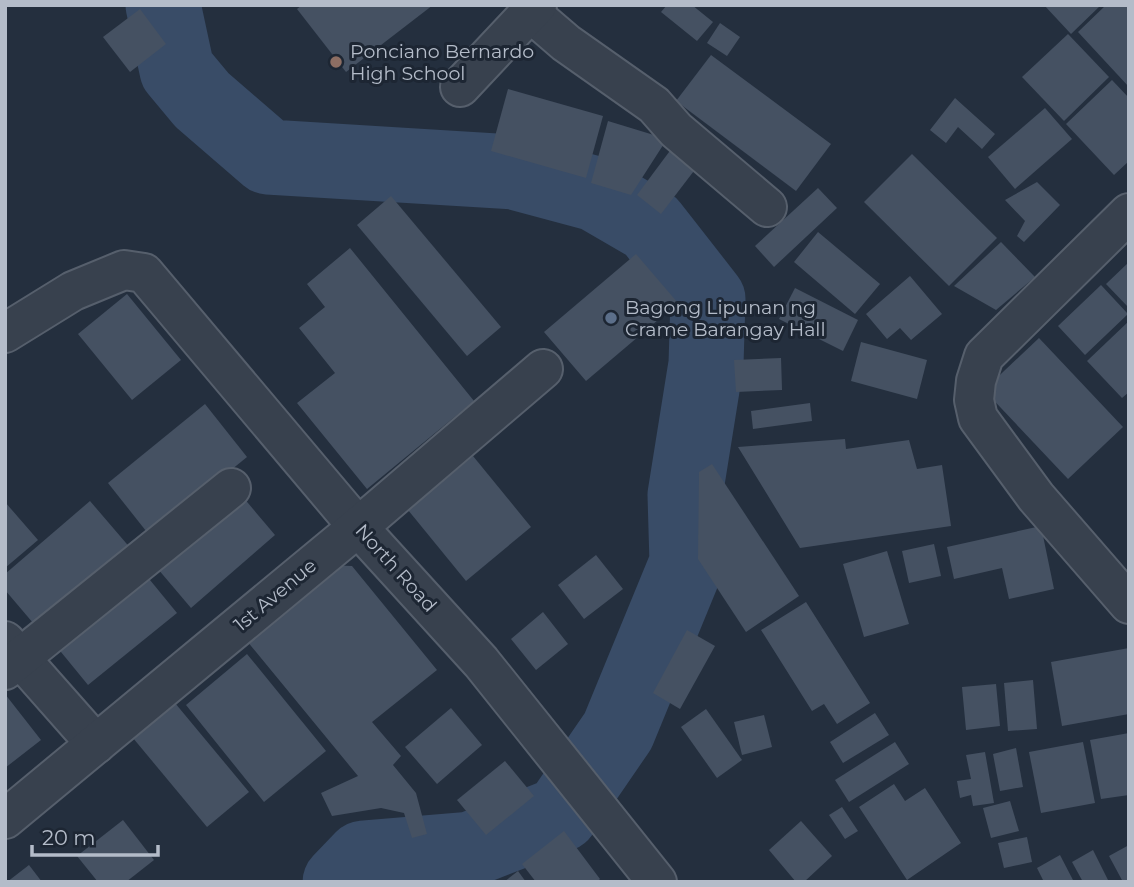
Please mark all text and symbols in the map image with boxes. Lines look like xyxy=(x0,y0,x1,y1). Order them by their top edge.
place label: Ponciano Bernardo High School xyxy=(350,40,534,85)
marker: Ponciano Bernardo High School xyxy=(328,54,344,70)
place label: Bagong Lipunan ng Crame Barangay Hall xyxy=(625,296,826,341)
marker: Bagong Lipunan ng Crame Barangay Hall xyxy=(603,310,619,326)
street label: North Road xyxy=(350,519,442,617)
street label: 1st Avenue xyxy=(229,554,321,636)
scale bar xyxy=(32,814,158,858)
text: 20 m xyxy=(42,825,96,850)

